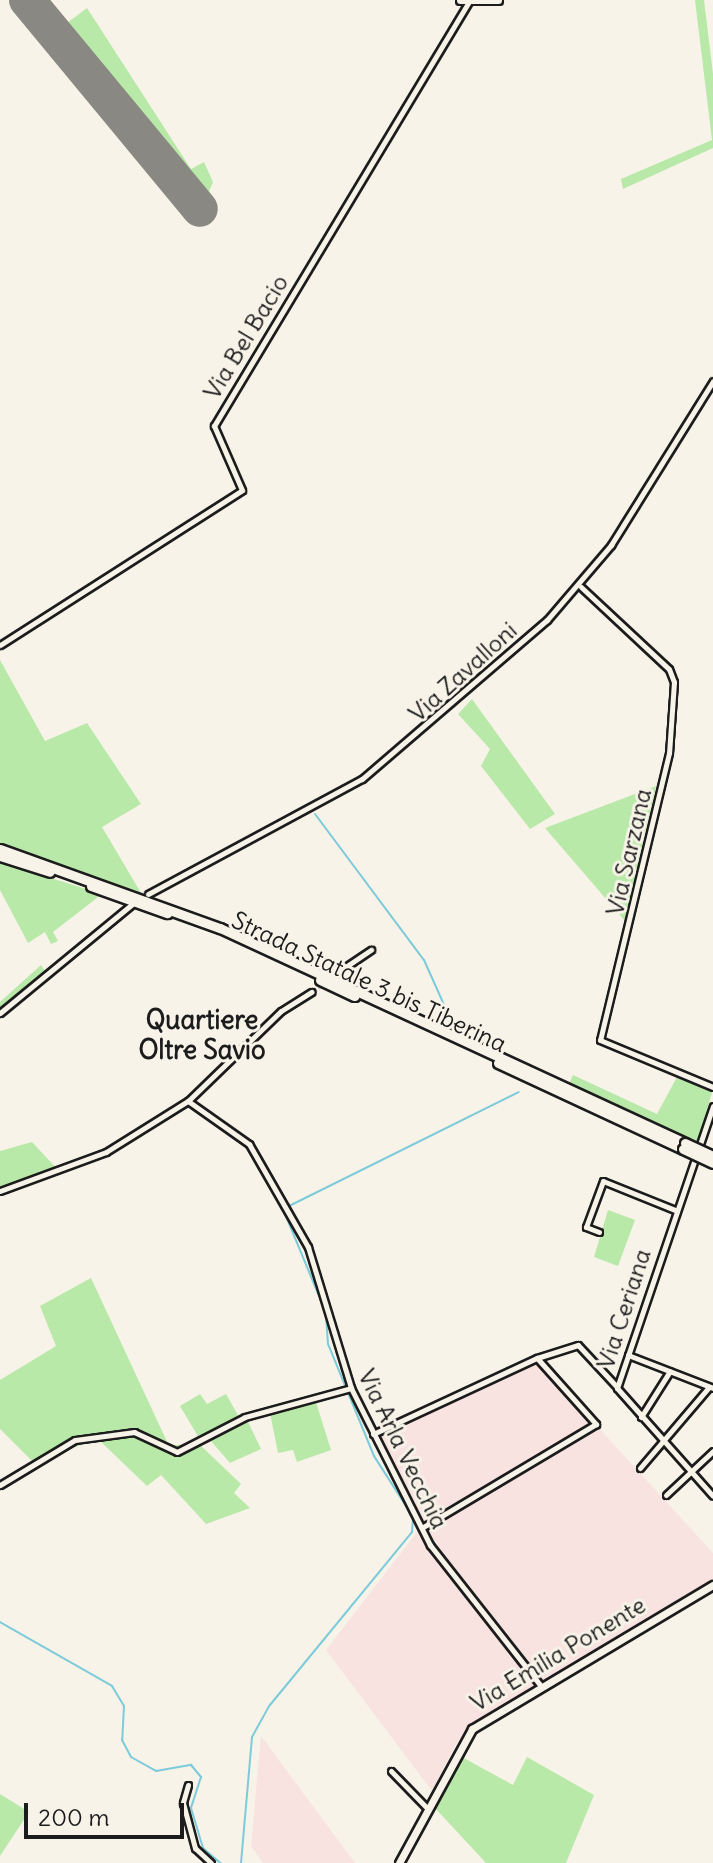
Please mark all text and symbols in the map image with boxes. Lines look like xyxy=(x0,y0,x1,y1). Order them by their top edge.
street label: Via Bel Bacio xyxy=(198,270,294,404)
street label: Via Zavalloni xyxy=(403,616,523,728)
street label: Via Sarzana xyxy=(600,786,658,918)
street label: Strada Statale 3 bis Tiberina xyxy=(227,906,511,1058)
district label: Quartiere Oltre Savio xyxy=(138,1004,266,1066)
street label: Via Ceriana xyxy=(591,1245,657,1373)
street label: Via Arla Vecchia xyxy=(352,1365,454,1533)
street label: Via Emilia Ponente xyxy=(465,1590,651,1718)
scale bar xyxy=(28,1787,188,1837)
text: 200 m xyxy=(38,1802,110,1832)

